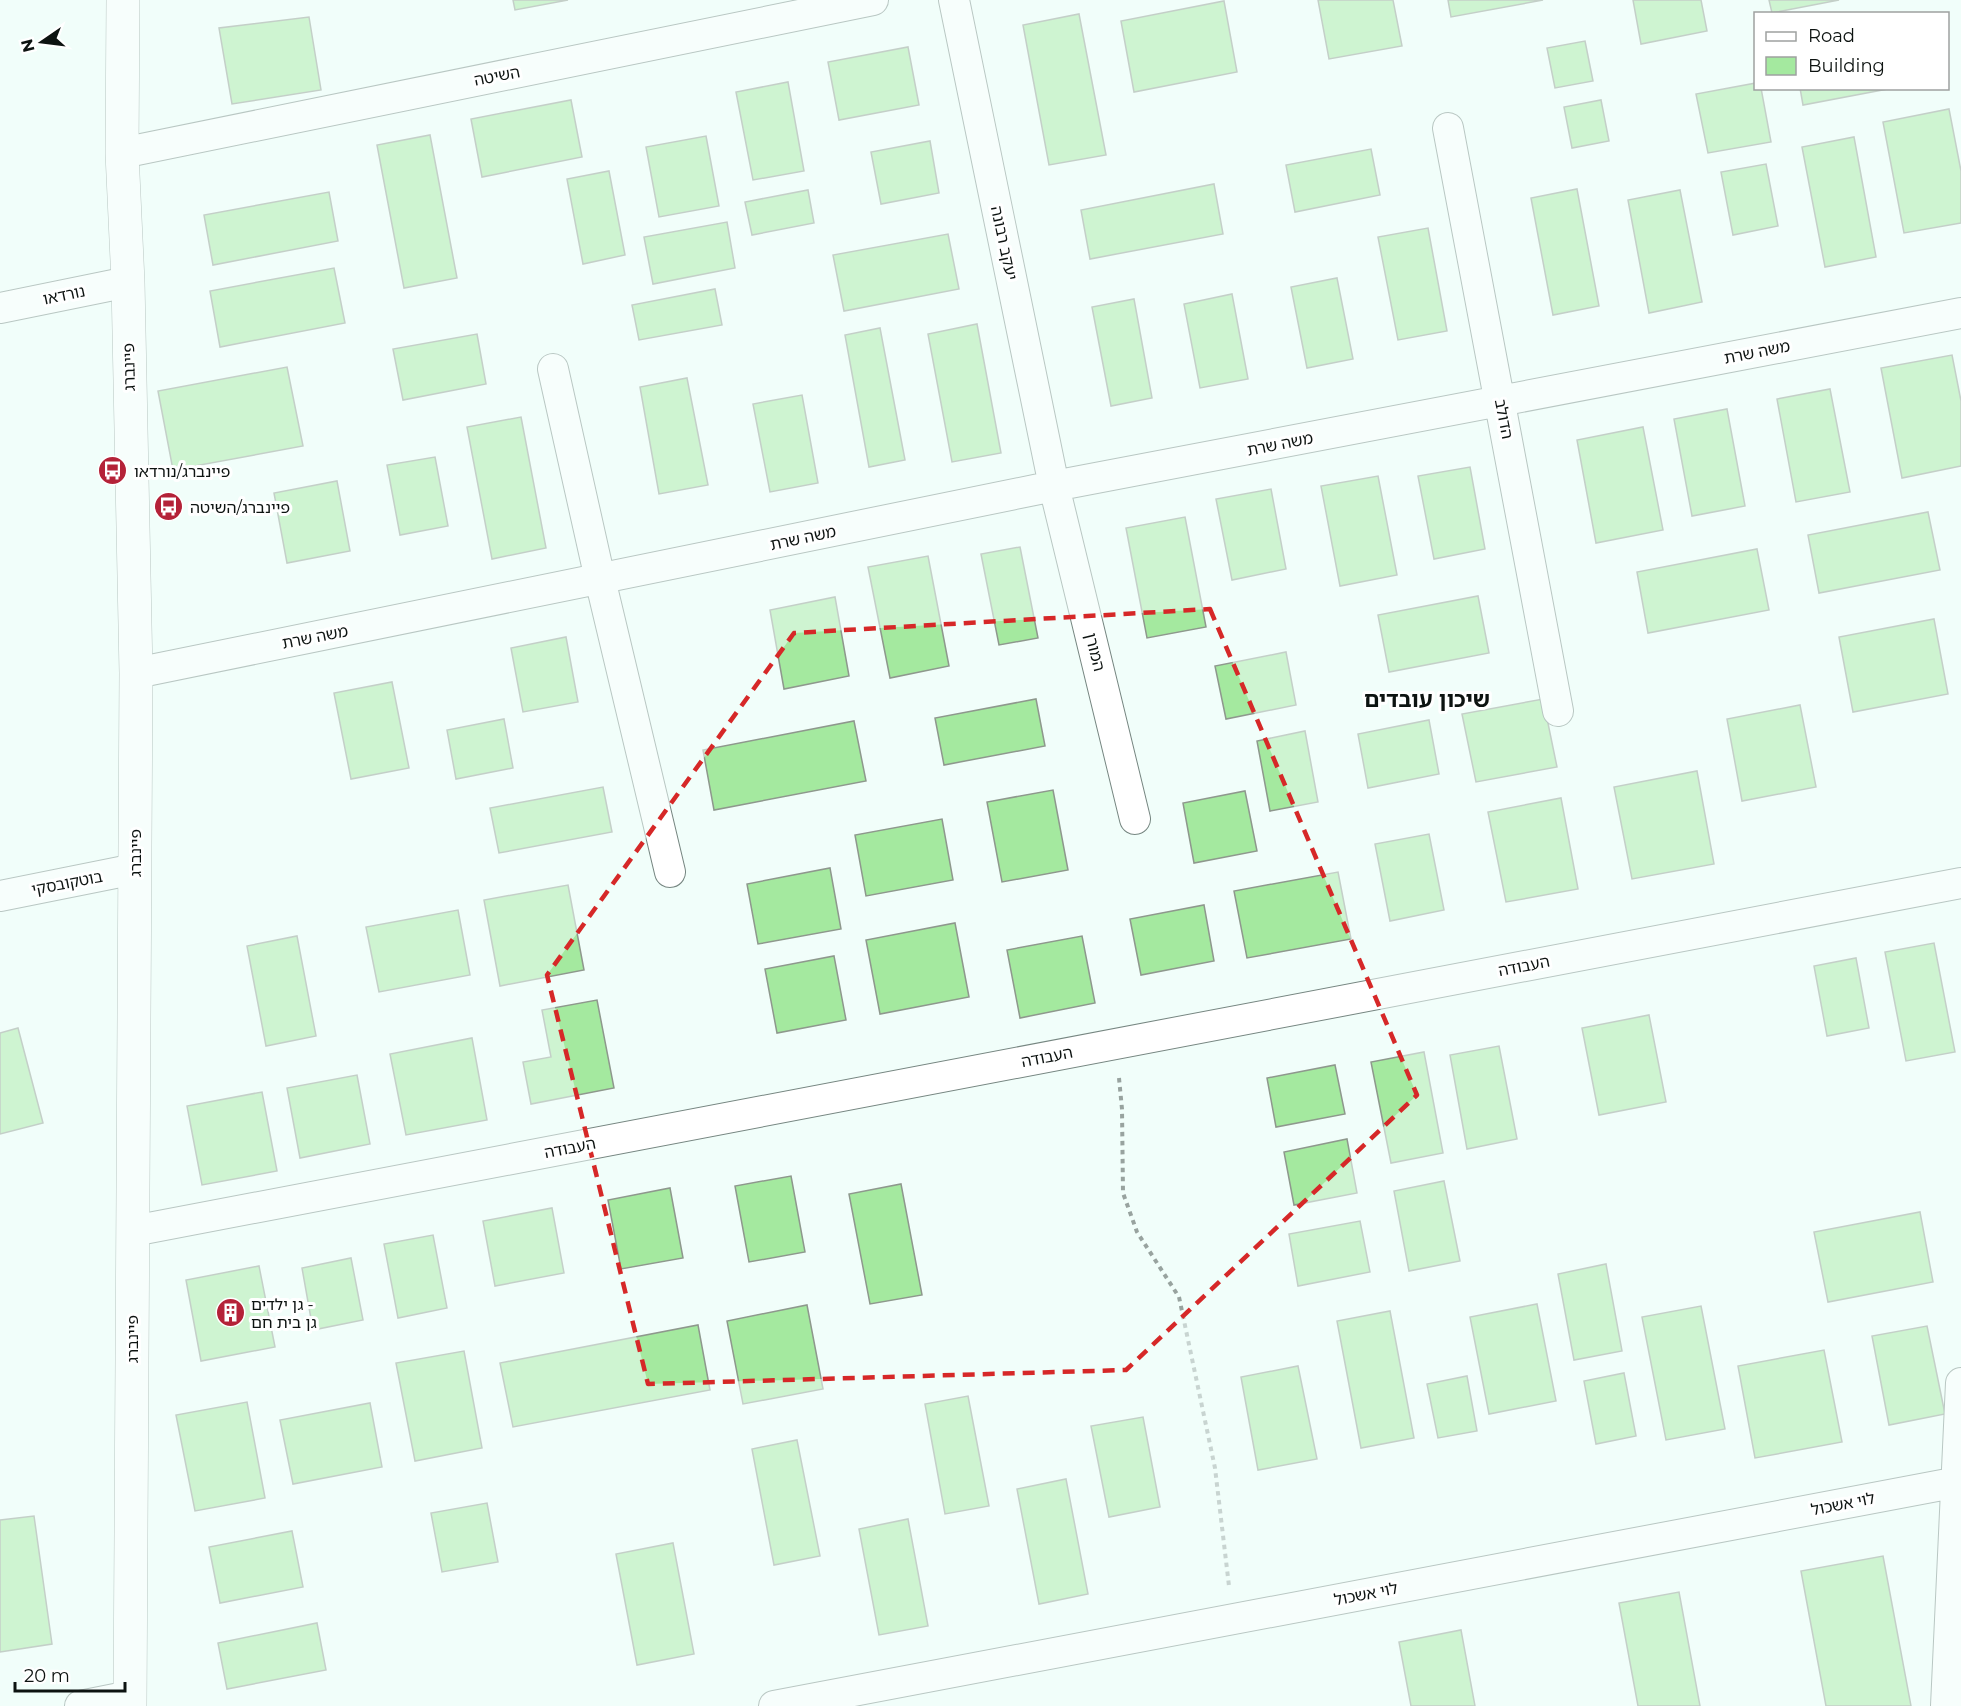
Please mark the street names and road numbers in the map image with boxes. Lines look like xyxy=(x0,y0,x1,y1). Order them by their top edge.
street label: השיטה xyxy=(472,62,522,90)
street label: יעקב רבונה xyxy=(987,204,1021,282)
street label: נורדאו xyxy=(41,281,87,309)
street label: משה שרת xyxy=(1722,336,1792,368)
street label: פיינברג xyxy=(119,343,139,391)
street label: הדולב xyxy=(1491,397,1517,441)
street label: משה שרת xyxy=(1245,428,1315,460)
street label: משה שרת xyxy=(768,522,838,554)
street label: משה שרת xyxy=(280,621,350,653)
street label: המורן xyxy=(1081,631,1109,673)
street label: פיינברג xyxy=(126,829,145,877)
street label: בוטקובסקי xyxy=(30,867,104,899)
street label: העבודה xyxy=(1497,952,1551,980)
street label: העבודה xyxy=(1020,1043,1074,1071)
street label: העבודה xyxy=(543,1134,597,1162)
street label: פיינברג xyxy=(123,1315,142,1363)
street label: לוי אשכול xyxy=(1809,1489,1877,1519)
street label: לוי אשכול xyxy=(1332,1579,1400,1609)

